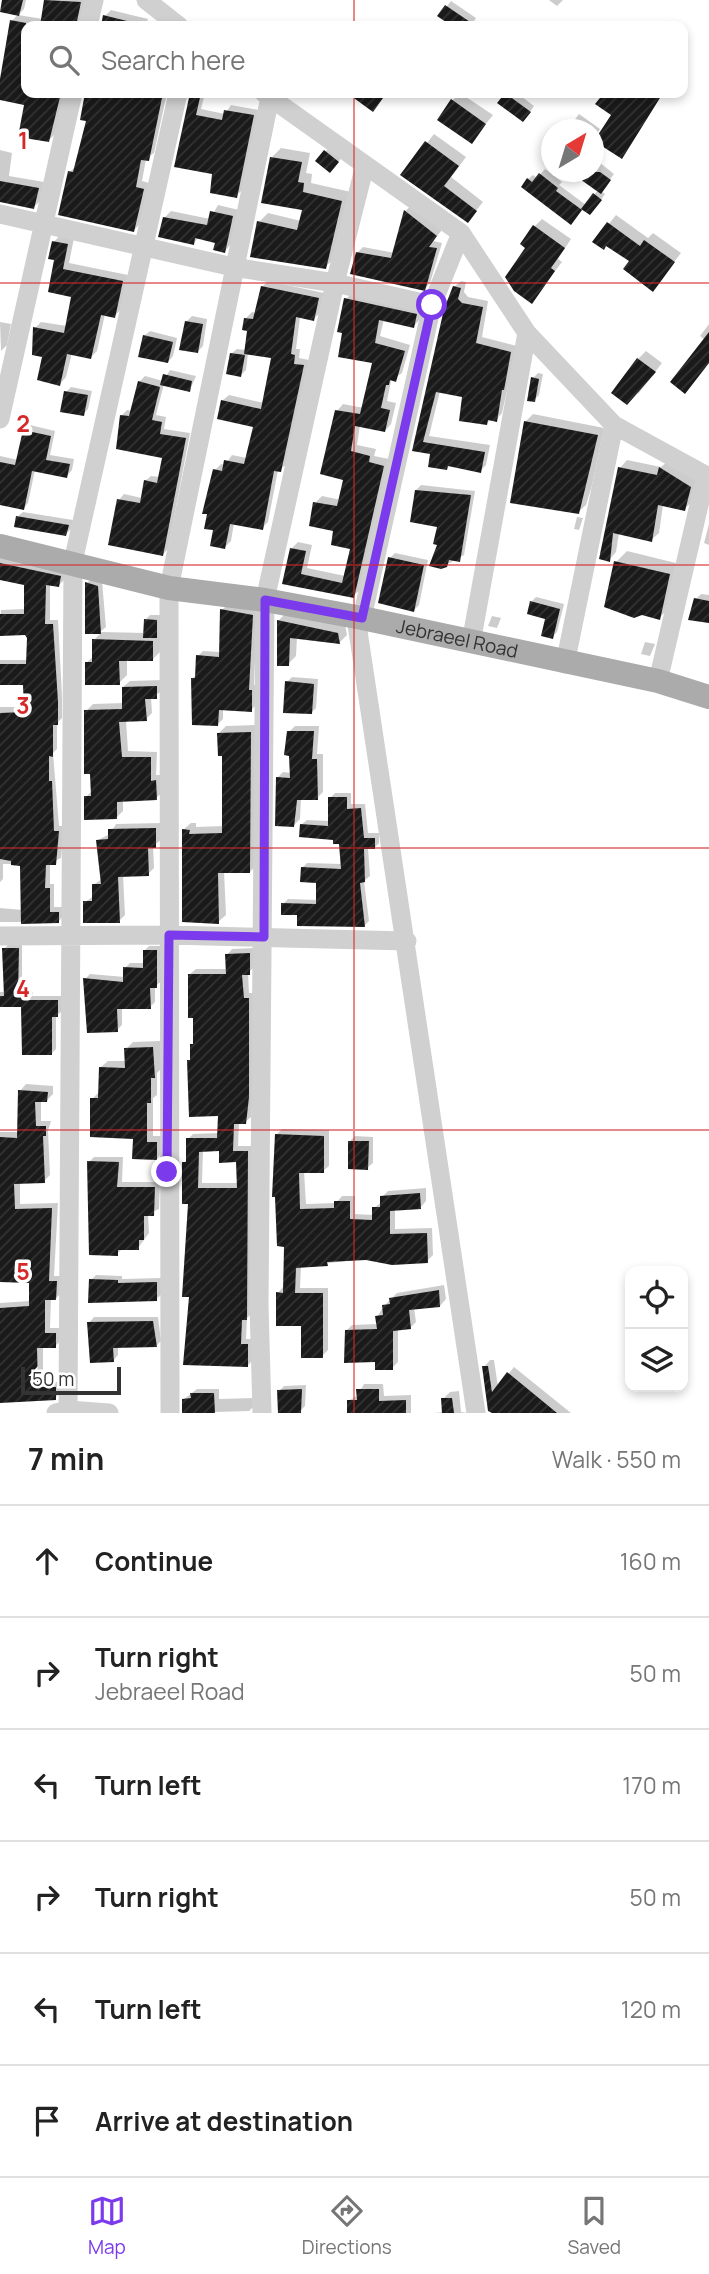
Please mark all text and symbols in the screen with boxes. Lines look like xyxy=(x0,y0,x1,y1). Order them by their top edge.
search box xyxy=(21,21,688,98)
icon: search xyxy=(45,41,83,79)
text: Search here xyxy=(101,42,246,78)
north arrow xyxy=(541,119,604,182)
text: 1 xyxy=(18,124,28,156)
route start xyxy=(416,289,447,320)
text: 2 xyxy=(16,407,30,439)
street label: Jebraeel Road xyxy=(394,613,521,664)
text: 3 xyxy=(16,689,30,721)
text: 4 xyxy=(16,972,30,1004)
route end xyxy=(151,1156,182,1187)
text: 5 xyxy=(16,1255,30,1287)
map controls xyxy=(625,1266,688,1392)
button: locate xyxy=(625,1266,688,1329)
button: layers xyxy=(625,1329,688,1392)
scale bar xyxy=(21,1364,121,1396)
text: 50 m xyxy=(32,1366,74,1392)
text: 7 min xyxy=(28,1438,104,1479)
text: Walk · 550 m xyxy=(552,1443,681,1475)
icon: ahead xyxy=(28,1542,66,1580)
text: Continue xyxy=(95,1543,213,1579)
text: 160 m xyxy=(620,1545,681,1577)
text: Turn right xyxy=(95,1639,219,1675)
icon: right xyxy=(28,1654,66,1692)
text: 50 m xyxy=(630,1657,681,1689)
text: Jebraeel Road xyxy=(95,1675,245,1707)
icon: left xyxy=(28,1766,66,1804)
text: Turn left xyxy=(95,1767,202,1803)
text: 170 m xyxy=(622,1769,681,1801)
icon: right xyxy=(28,1878,66,1916)
text: Turn right xyxy=(95,1879,219,1915)
text: 50 m xyxy=(630,1881,681,1913)
icon: left xyxy=(28,1990,66,2028)
text: Turn left xyxy=(95,1991,202,2027)
text: 120 m xyxy=(621,1993,681,2025)
icon: arrive xyxy=(28,2102,66,2140)
text: Arrive at destination xyxy=(95,2103,353,2139)
tab: Map xyxy=(88,2192,126,2260)
tab: Directions xyxy=(302,2192,392,2260)
tab: Saved xyxy=(568,2192,621,2260)

